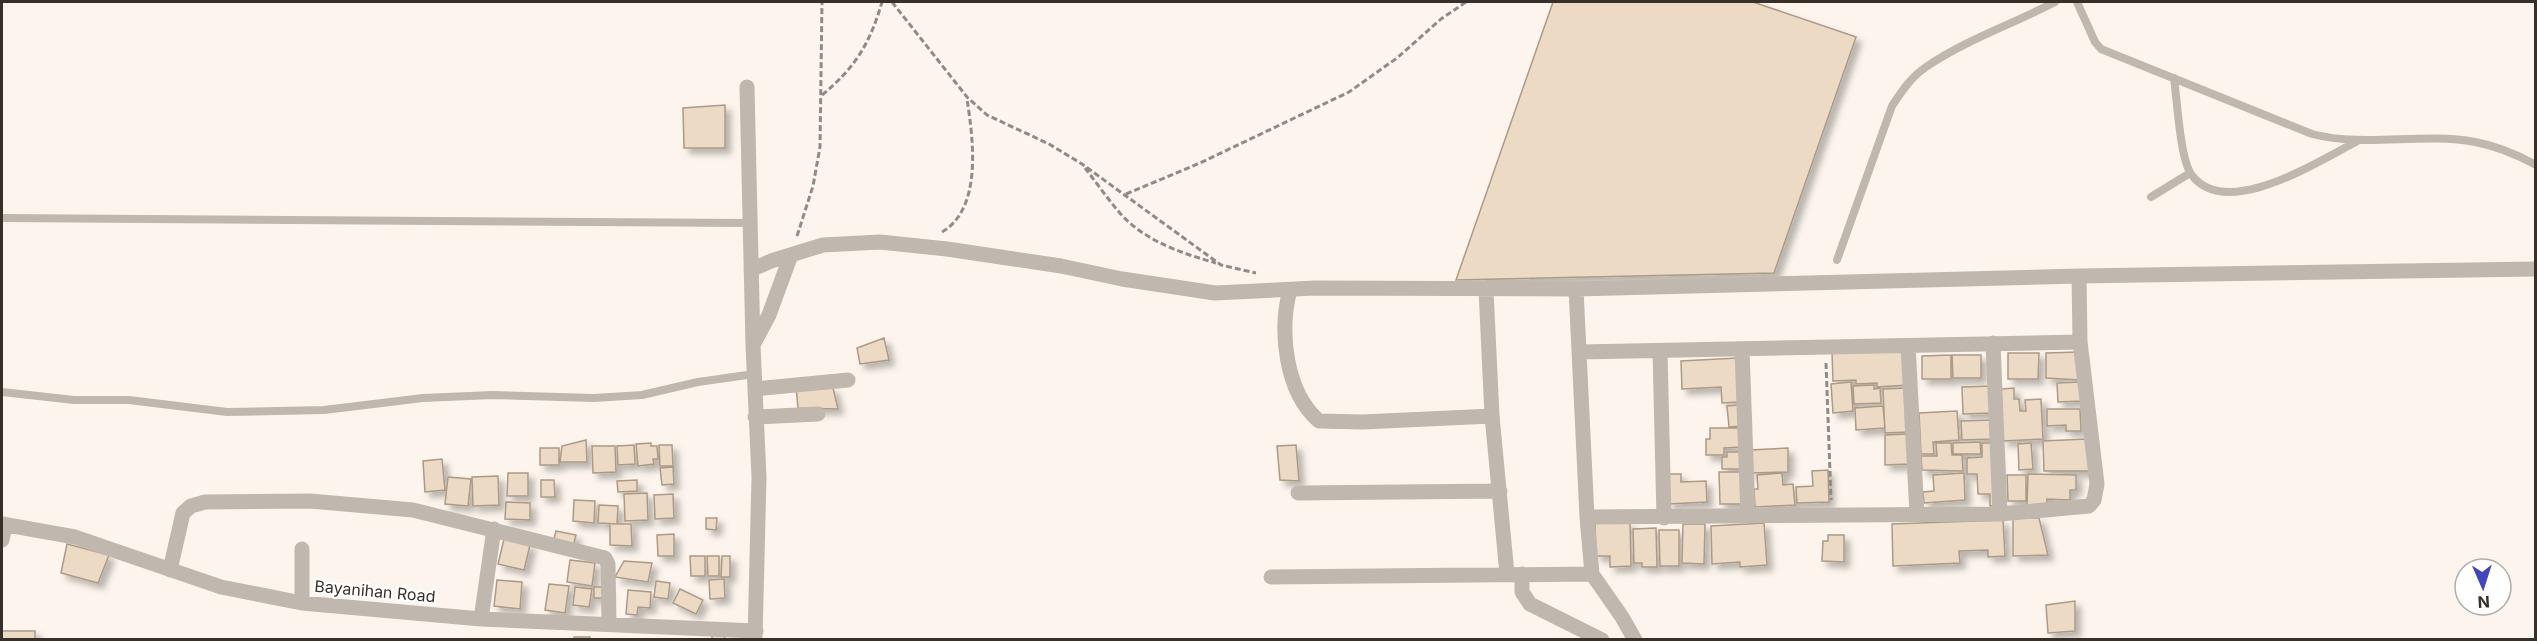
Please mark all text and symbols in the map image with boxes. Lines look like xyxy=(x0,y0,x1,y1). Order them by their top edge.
north arrow xyxy=(2453,557,2513,617)
street label: Bayanihan Road xyxy=(314,576,436,606)
text: N xyxy=(2477,592,2490,612)

